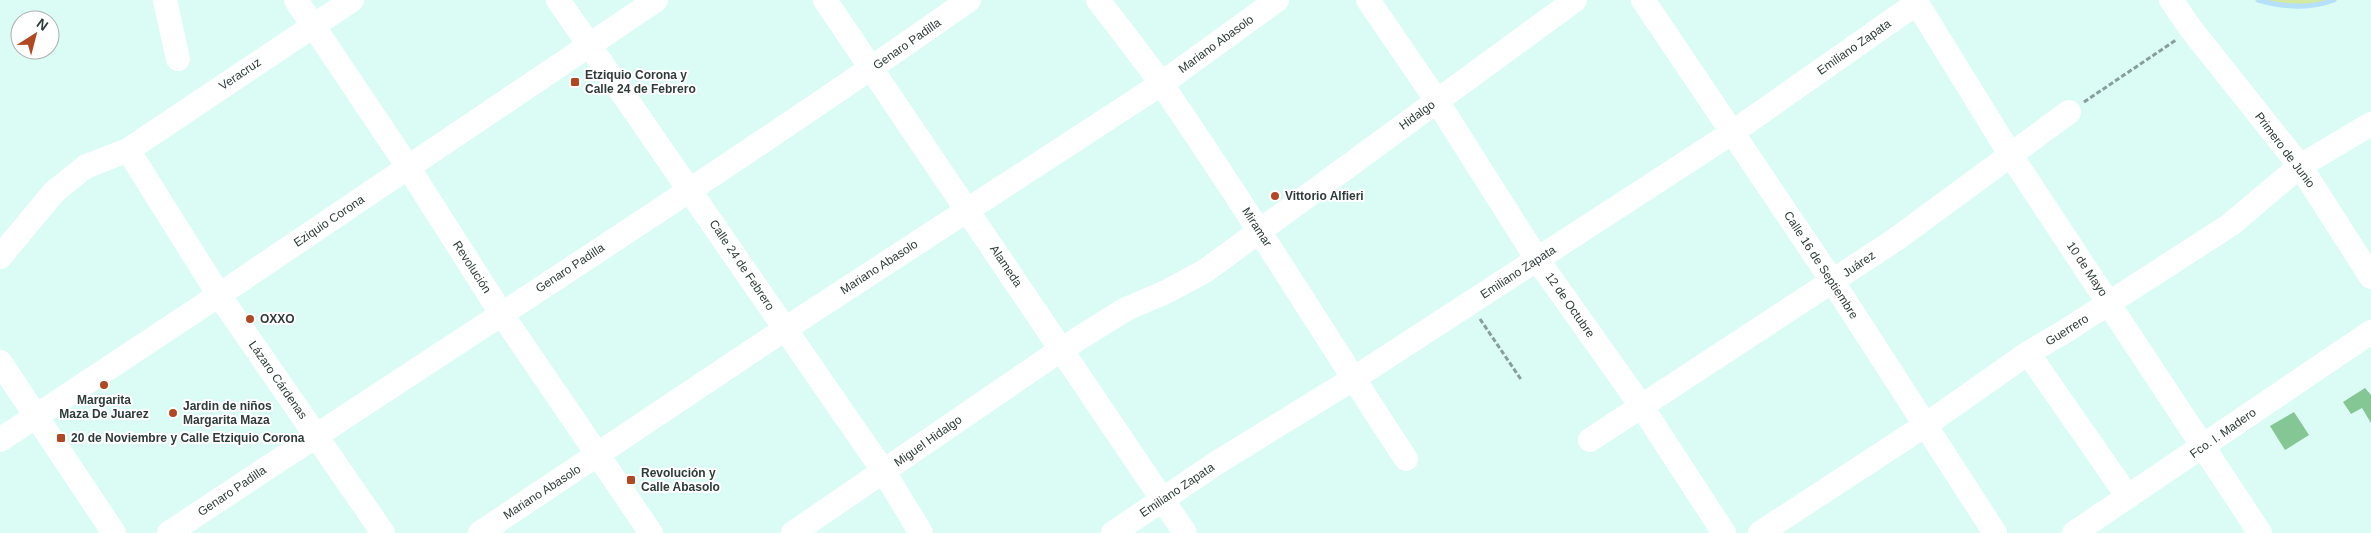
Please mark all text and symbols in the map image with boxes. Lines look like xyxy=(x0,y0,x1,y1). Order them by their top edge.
north arrow xyxy=(10,10,60,60)
street label: Mariano Abasolo xyxy=(1176,12,1257,76)
text: N xyxy=(34,15,51,34)
street label: Genaro Padilla xyxy=(870,15,944,73)
street label: Emiliano Zapata xyxy=(1814,16,1894,78)
street label: Veracruz xyxy=(216,55,264,93)
place label: Etziquio Corona y Calle 24 de Febrero xyxy=(585,68,696,96)
marker: Etziquio Corona y Calle 24 de Febrero xyxy=(569,76,581,88)
street label: Hidalgo xyxy=(1396,97,1438,133)
street label: Primero de Junio xyxy=(2252,110,2318,191)
place label: Vittorio Alfieri xyxy=(1285,189,1364,203)
marker: Vittorio Alfieri xyxy=(1269,190,1281,202)
street label: Eziquio Corona xyxy=(291,192,367,250)
street label: Miramar xyxy=(1239,205,1275,249)
street label: Calle 16 de Septiembre xyxy=(1781,209,1861,322)
street label: Calle 24 de Febrero xyxy=(707,217,778,313)
street label: Mariano Abasolo xyxy=(838,237,921,297)
street label: Revolución xyxy=(450,238,494,296)
street label: 10 de Mayo xyxy=(2064,239,2111,299)
street label: Genaro Padilla xyxy=(533,240,607,295)
street label: Alameda xyxy=(987,242,1025,290)
street label: Emiliano Zapata xyxy=(1478,242,1558,301)
street label: Juárez xyxy=(1840,248,1878,280)
street label: 12 de Octubre xyxy=(1542,270,1598,340)
street label: Guerrero xyxy=(2043,311,2091,349)
place label: OXXO xyxy=(260,312,295,326)
marker: OXXO xyxy=(244,313,256,325)
street label: Lázaro Cárdenas xyxy=(246,338,310,422)
marker: Margarita Maza De Juarez xyxy=(98,379,110,391)
place label: Margarita Maza De Juarez xyxy=(59,393,149,421)
place label: Jardin de niños Margarita Maza xyxy=(183,399,272,427)
street label: Fco. I. Madero xyxy=(2187,405,2259,461)
marker: Jardin de niños Margarita Maza xyxy=(167,407,179,419)
street label: Miguel Hidalgo xyxy=(891,412,965,470)
place label: 20 de Noviembre y Calle Etziquio Corona xyxy=(71,431,305,445)
marker: 20 de Noviembre y Calle Etziquio Corona xyxy=(55,432,67,444)
street label: Emiliano Zapata xyxy=(1137,460,1217,520)
street label: Mariano Abasolo xyxy=(501,462,584,522)
street label: Genaro Padilla xyxy=(195,463,269,519)
place label: Revolución y Calle Abasolo xyxy=(641,466,720,494)
marker: Revolución y Calle Abasolo xyxy=(625,474,637,486)

